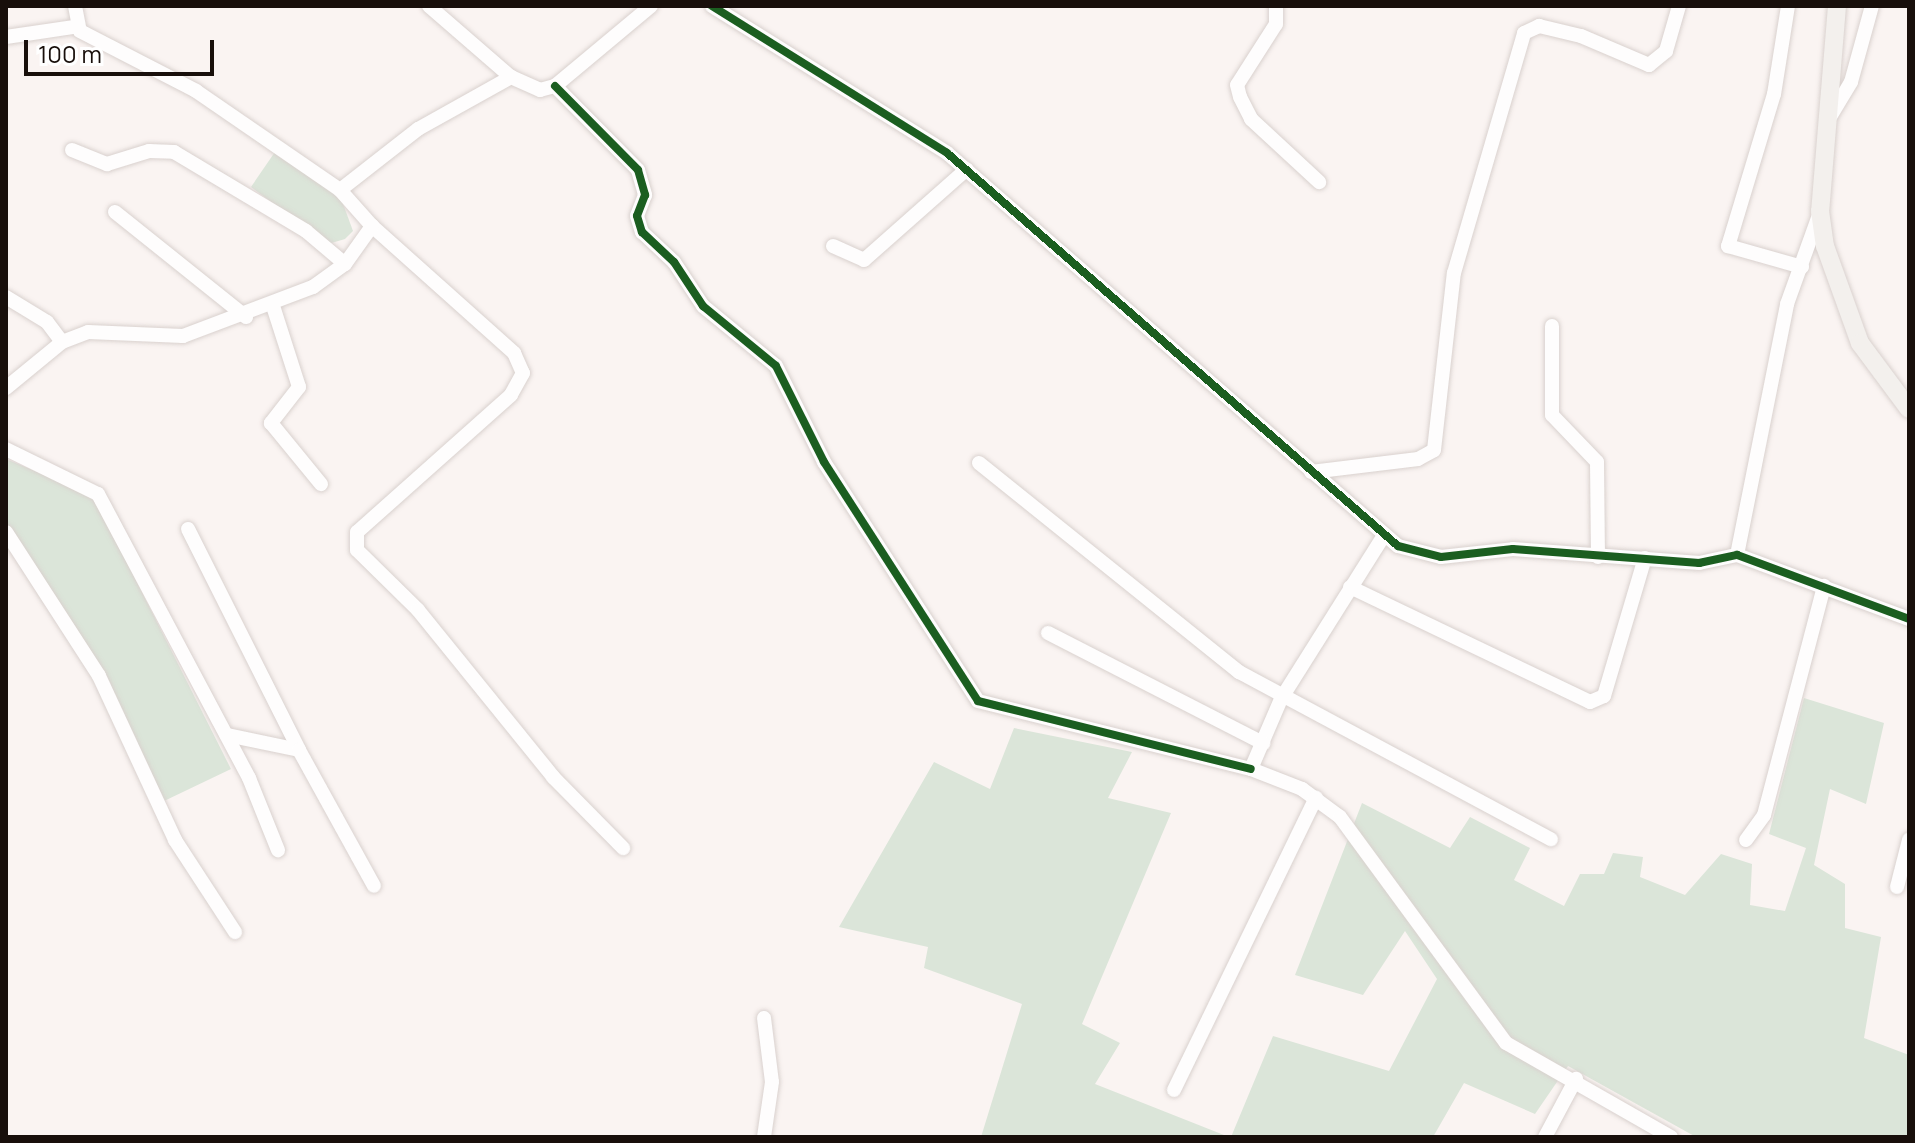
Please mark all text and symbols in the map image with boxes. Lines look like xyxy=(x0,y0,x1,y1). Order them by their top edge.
scale bar xyxy=(28,24,218,74)
text: 100 m xyxy=(38,37,102,70)

